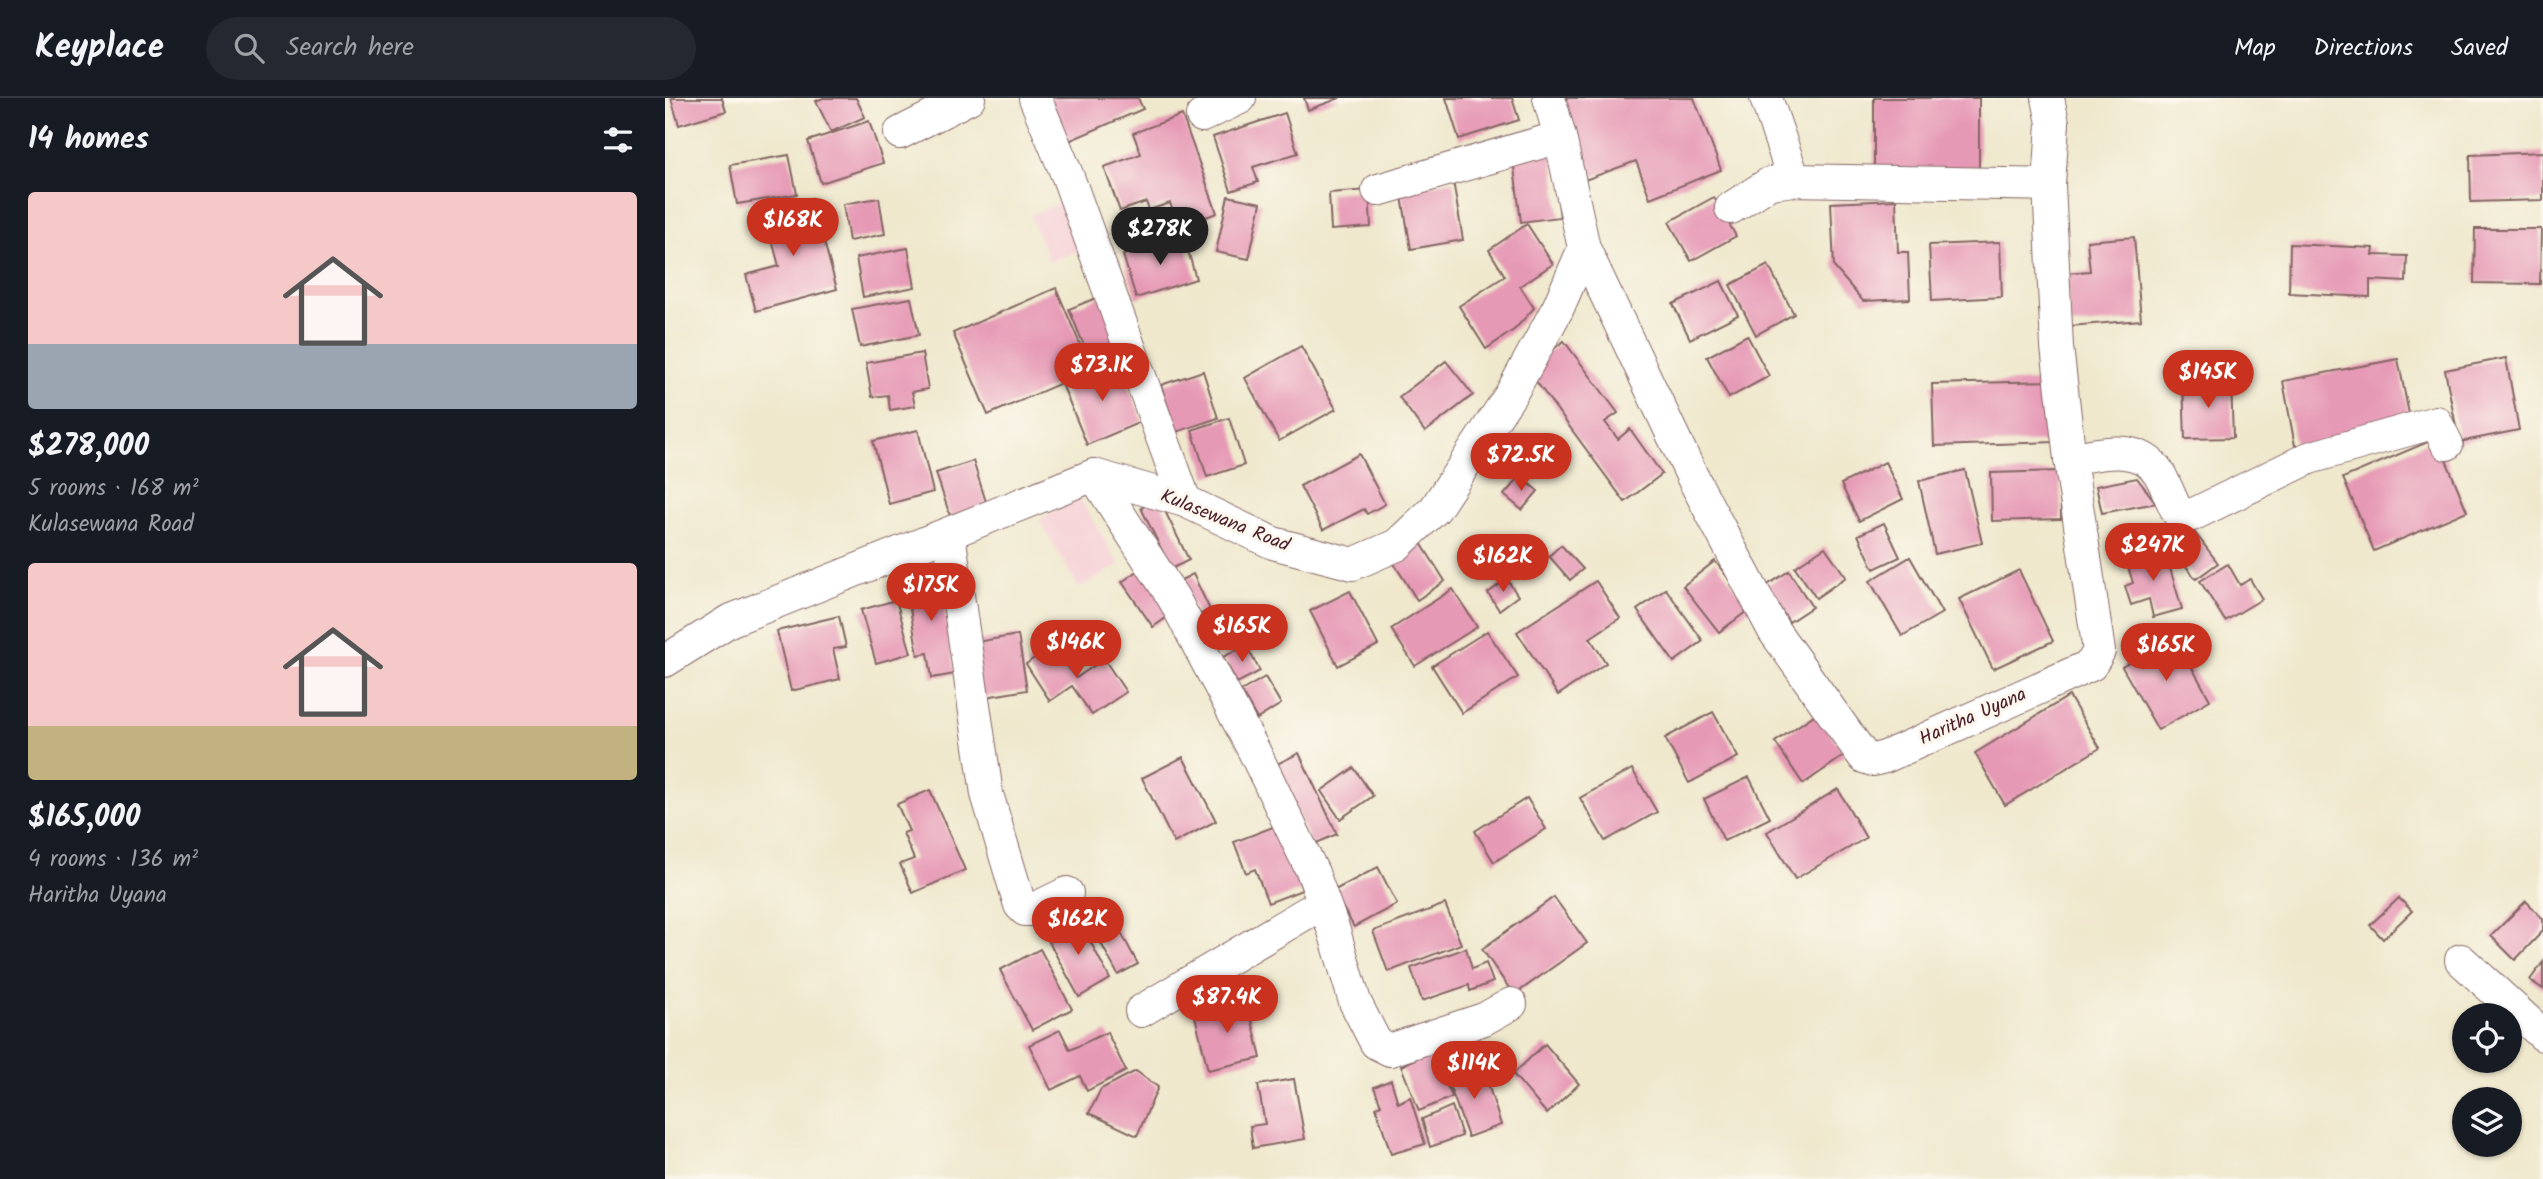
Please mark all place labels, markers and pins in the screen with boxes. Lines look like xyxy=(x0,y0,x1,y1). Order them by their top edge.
pin: $168K xyxy=(744,198,842,258)
pin: $278K xyxy=(1111,208,1209,267)
pin: $73.1K xyxy=(1045,344,1159,403)
pin: $145K xyxy=(2159,350,2257,410)
pin: $72.5K xyxy=(1464,434,1578,493)
pin: $247K xyxy=(2104,524,2202,583)
pin: $162K xyxy=(1454,534,1552,594)
pin: $175K xyxy=(882,564,980,623)
pin: $165K xyxy=(1193,604,1291,664)
pin: $146K xyxy=(1027,620,1125,680)
pin: $165K xyxy=(2117,624,2215,683)
pin: $162K xyxy=(1029,898,1127,957)
pin: $87.4K xyxy=(1170,976,1284,1035)
pin: $114K xyxy=(1425,1042,1523,1101)

